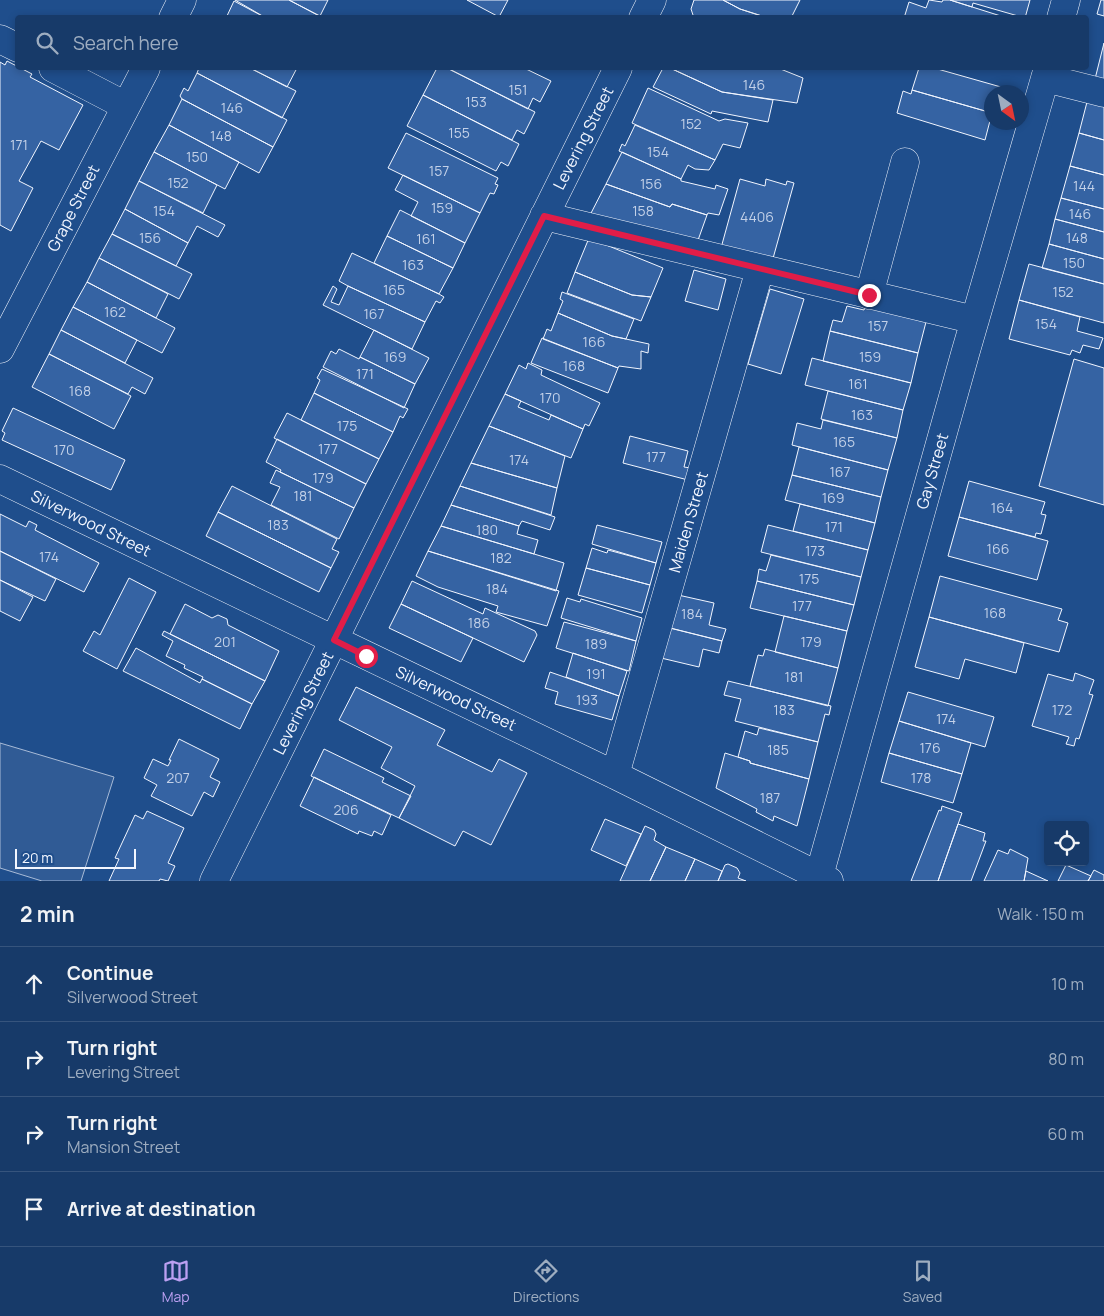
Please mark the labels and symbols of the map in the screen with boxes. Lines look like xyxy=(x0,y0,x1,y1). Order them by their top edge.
house number: 146 xyxy=(743,75,765,94)
house number: 151 xyxy=(508,80,528,99)
street label: Levering Street xyxy=(548,83,618,193)
north arrow xyxy=(984,85,1029,130)
house number: 153 xyxy=(465,92,487,111)
house number: 146 xyxy=(221,98,243,117)
house number: 152 xyxy=(680,114,702,133)
house number: 155 xyxy=(448,123,470,142)
house number: 148 xyxy=(210,126,232,145)
house number: 171 xyxy=(10,135,28,154)
house number: 154 xyxy=(647,142,669,161)
house number: 150 xyxy=(186,147,208,166)
street label: Grape Street xyxy=(42,161,104,255)
house number: 157 xyxy=(429,161,449,180)
house number: 152 xyxy=(167,173,189,192)
house number: 156 xyxy=(640,174,662,193)
house number: 144 xyxy=(1073,176,1095,195)
house number: 159 xyxy=(431,198,453,217)
house number: 154 xyxy=(153,201,175,220)
house number: 158 xyxy=(632,201,654,220)
house number: 146 xyxy=(1069,204,1091,223)
house number: 4406 xyxy=(740,207,774,226)
house number: 156 xyxy=(139,228,161,247)
house number: 148 xyxy=(1066,228,1088,247)
house number: 161 xyxy=(416,229,436,248)
house number: 150 xyxy=(1063,253,1085,272)
house number: 163 xyxy=(402,255,424,274)
house number: 165 xyxy=(383,280,405,299)
house number: 152 xyxy=(1052,282,1074,301)
route end xyxy=(858,284,881,307)
house number: 162 xyxy=(104,302,126,321)
house number: 167 xyxy=(363,304,385,323)
house number: 154 xyxy=(1035,314,1057,333)
house number: 157 xyxy=(868,316,888,335)
house number: 166 xyxy=(583,332,605,351)
house number: 169 xyxy=(384,347,406,366)
house number: 159 xyxy=(859,347,881,366)
house number: 168 xyxy=(563,356,585,375)
house number: 171 xyxy=(356,364,374,383)
house number: 161 xyxy=(848,374,868,393)
house number: 168 xyxy=(69,381,91,400)
house number: 170 xyxy=(539,388,561,407)
house number: 163 xyxy=(851,405,873,424)
house number: 175 xyxy=(337,416,357,435)
street label: Gay Street xyxy=(911,430,953,512)
house number: 165 xyxy=(833,432,855,451)
house number: 177 xyxy=(318,439,338,458)
house number: 170 xyxy=(53,440,75,459)
house number: 177 xyxy=(646,447,666,466)
house number: 174 xyxy=(509,450,529,469)
house number: 167 xyxy=(829,462,851,481)
house number: 179 xyxy=(312,468,334,487)
street label: Maiden Street xyxy=(663,469,713,575)
street label: Silverwood Street xyxy=(27,484,155,562)
house number: 181 xyxy=(293,486,313,505)
house number: 169 xyxy=(822,488,844,507)
house number: 164 xyxy=(991,498,1013,517)
house number: 183 xyxy=(267,515,289,534)
house number: 171 xyxy=(825,517,843,536)
house number: 180 xyxy=(476,520,498,539)
house number: 166 xyxy=(987,539,1009,558)
house number: 173 xyxy=(805,541,825,560)
house number: 174 xyxy=(39,547,59,566)
house number: 182 xyxy=(490,548,512,567)
house number: 175 xyxy=(799,569,819,588)
house number: 184 xyxy=(486,579,508,598)
house number: 177 xyxy=(792,596,812,615)
house number: 168 xyxy=(984,603,1006,622)
house number: 184 xyxy=(681,604,703,623)
house number: 186 xyxy=(468,613,490,632)
house number: 201 xyxy=(214,632,236,651)
house number: 179 xyxy=(800,632,822,651)
house number: 189 xyxy=(585,634,607,653)
route start xyxy=(355,645,378,668)
street label: Levering Street xyxy=(268,648,338,758)
street label: Silverwood Street xyxy=(392,660,520,736)
house number: 191 xyxy=(586,664,606,683)
house number: 181 xyxy=(784,667,804,686)
house number: 193 xyxy=(576,690,598,709)
house number: 183 xyxy=(773,700,795,719)
house number: 172 xyxy=(1052,700,1072,719)
house number: 174 xyxy=(936,709,956,728)
house number: 176 xyxy=(919,738,941,757)
house number: 185 xyxy=(767,740,789,759)
house number: 207 xyxy=(166,768,190,787)
house number: 178 xyxy=(911,768,931,787)
house number: 187 xyxy=(760,788,780,807)
house number: 206 xyxy=(333,800,359,819)
scale bar xyxy=(15,846,136,869)

